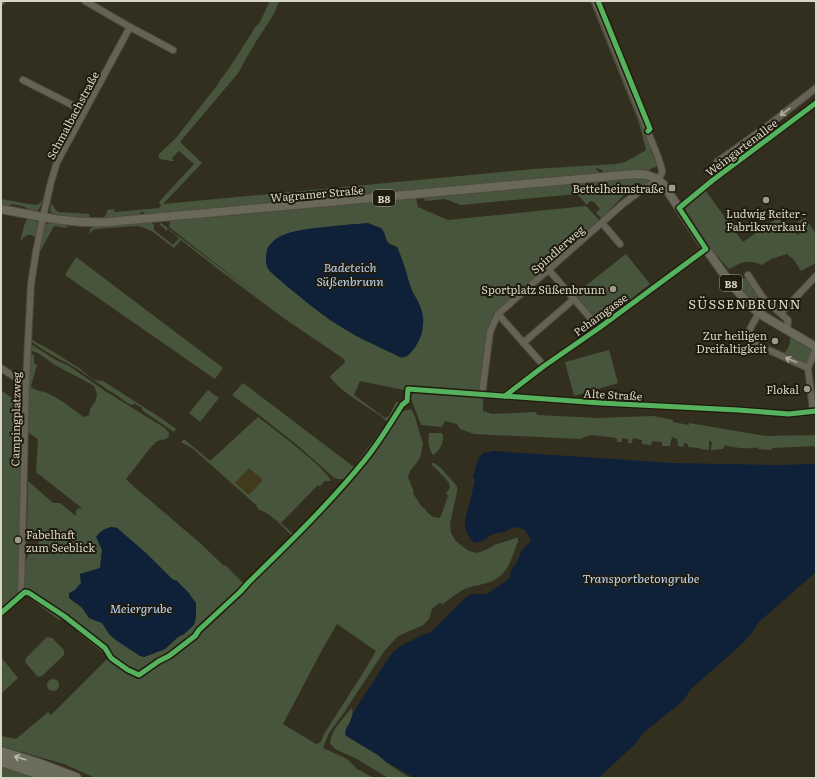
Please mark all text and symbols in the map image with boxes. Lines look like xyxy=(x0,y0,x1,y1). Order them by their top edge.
street label: Schmalbachstraße xyxy=(42,68,102,162)
one-way arrow xyxy=(780,108,791,116)
street label: Weingartenallee xyxy=(702,114,781,179)
place label: Bettelheimstraße xyxy=(573,180,664,196)
street label: Wagramer Straße xyxy=(270,181,365,205)
marker: Bettelheimstraße xyxy=(667,183,677,193)
road number: B8 xyxy=(373,190,395,206)
marker: Ludwig Reiter - Fabriksverkauf xyxy=(761,195,771,205)
place label: Ludwig Reiter - Fabriksverkauf xyxy=(726,205,806,234)
street label: Spindlerweg xyxy=(527,221,588,277)
water label: Badeteich Süßenbrunn xyxy=(316,258,384,290)
road number: B8 xyxy=(720,275,742,291)
place label: Sportplatz Süßenbrunn xyxy=(481,281,605,297)
marker: Sportplatz Süßenbrunn xyxy=(608,284,618,294)
street label: Pehamgasse xyxy=(570,289,631,339)
district label: SÜSSENBRUNN xyxy=(688,294,802,313)
place label: Zur heiligen Dreifaltigkeit xyxy=(696,327,768,356)
marker: Zur heiligen Dreifaltigkeit xyxy=(770,336,780,346)
one-way arrow xyxy=(785,356,797,363)
street label: Campingplatzweg xyxy=(6,371,24,466)
place label: Flokal xyxy=(766,381,799,397)
street label: Alte Straße xyxy=(583,384,643,404)
marker: Flokal xyxy=(802,384,812,394)
place label: Fabelhaft zum Seeblick xyxy=(26,526,95,555)
marker: Fabelhaft zum Seeblick xyxy=(13,535,23,545)
water label: Transportbetongrube xyxy=(582,569,700,587)
water label: Meiergrube xyxy=(110,599,173,617)
one-way arrow xyxy=(14,754,27,761)

